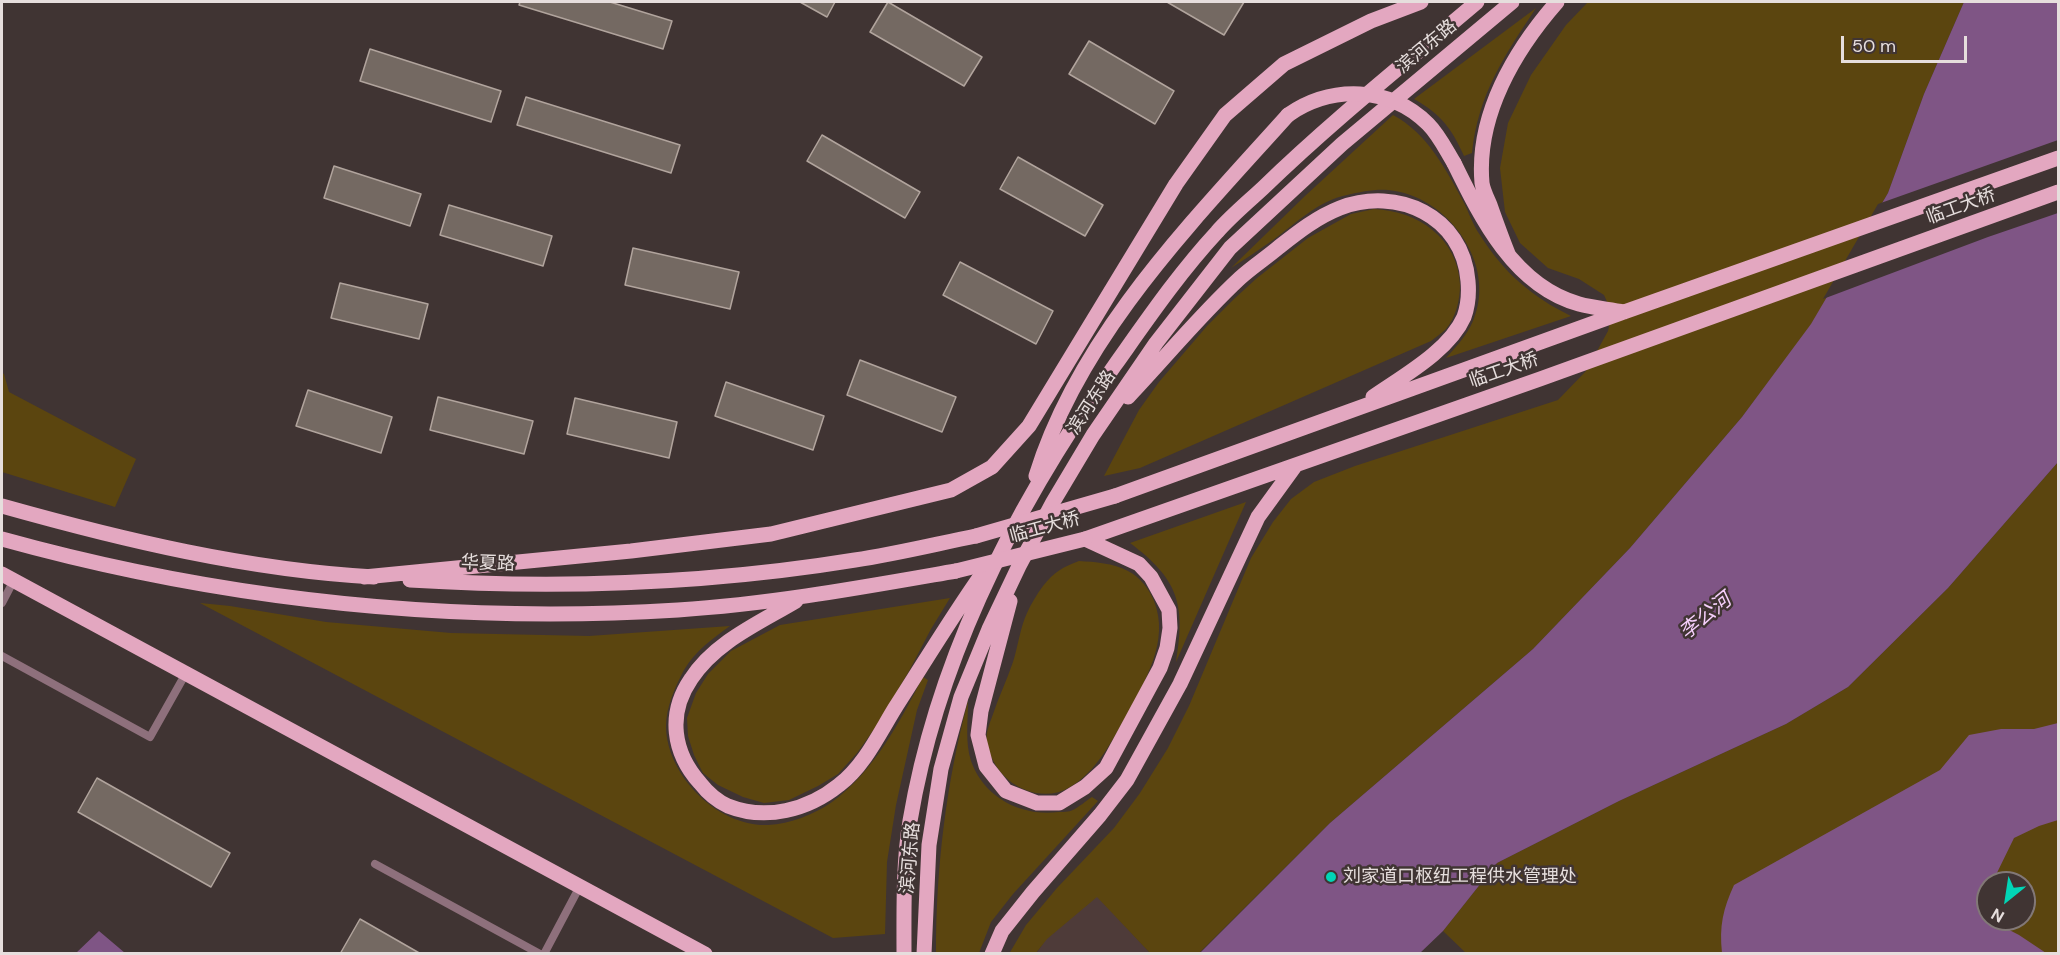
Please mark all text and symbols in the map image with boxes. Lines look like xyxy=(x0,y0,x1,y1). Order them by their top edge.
street label: 滨河东路 xyxy=(1392,16,1462,78)
scale bar xyxy=(1844,24,1970,62)
text: 50 m xyxy=(1852,34,1896,58)
street label: 临工大桥 xyxy=(1923,185,1999,229)
street label: 临工大桥 xyxy=(1466,349,1542,393)
street label: 滨河东路 xyxy=(1063,367,1121,439)
street label: 临工大桥 xyxy=(1007,508,1083,548)
street label: 华夏路 xyxy=(461,552,515,576)
water label: 李公河 xyxy=(1675,589,1737,645)
street label: 滨河东路 xyxy=(897,821,925,895)
place label: 刘家道口枢纽工程供水管理处 xyxy=(1343,866,1577,888)
marker: 刘家道口枢纽工程供水管理处 xyxy=(1324,870,1338,884)
north arrow xyxy=(1976,871,2036,931)
text: N xyxy=(1987,903,2008,927)

